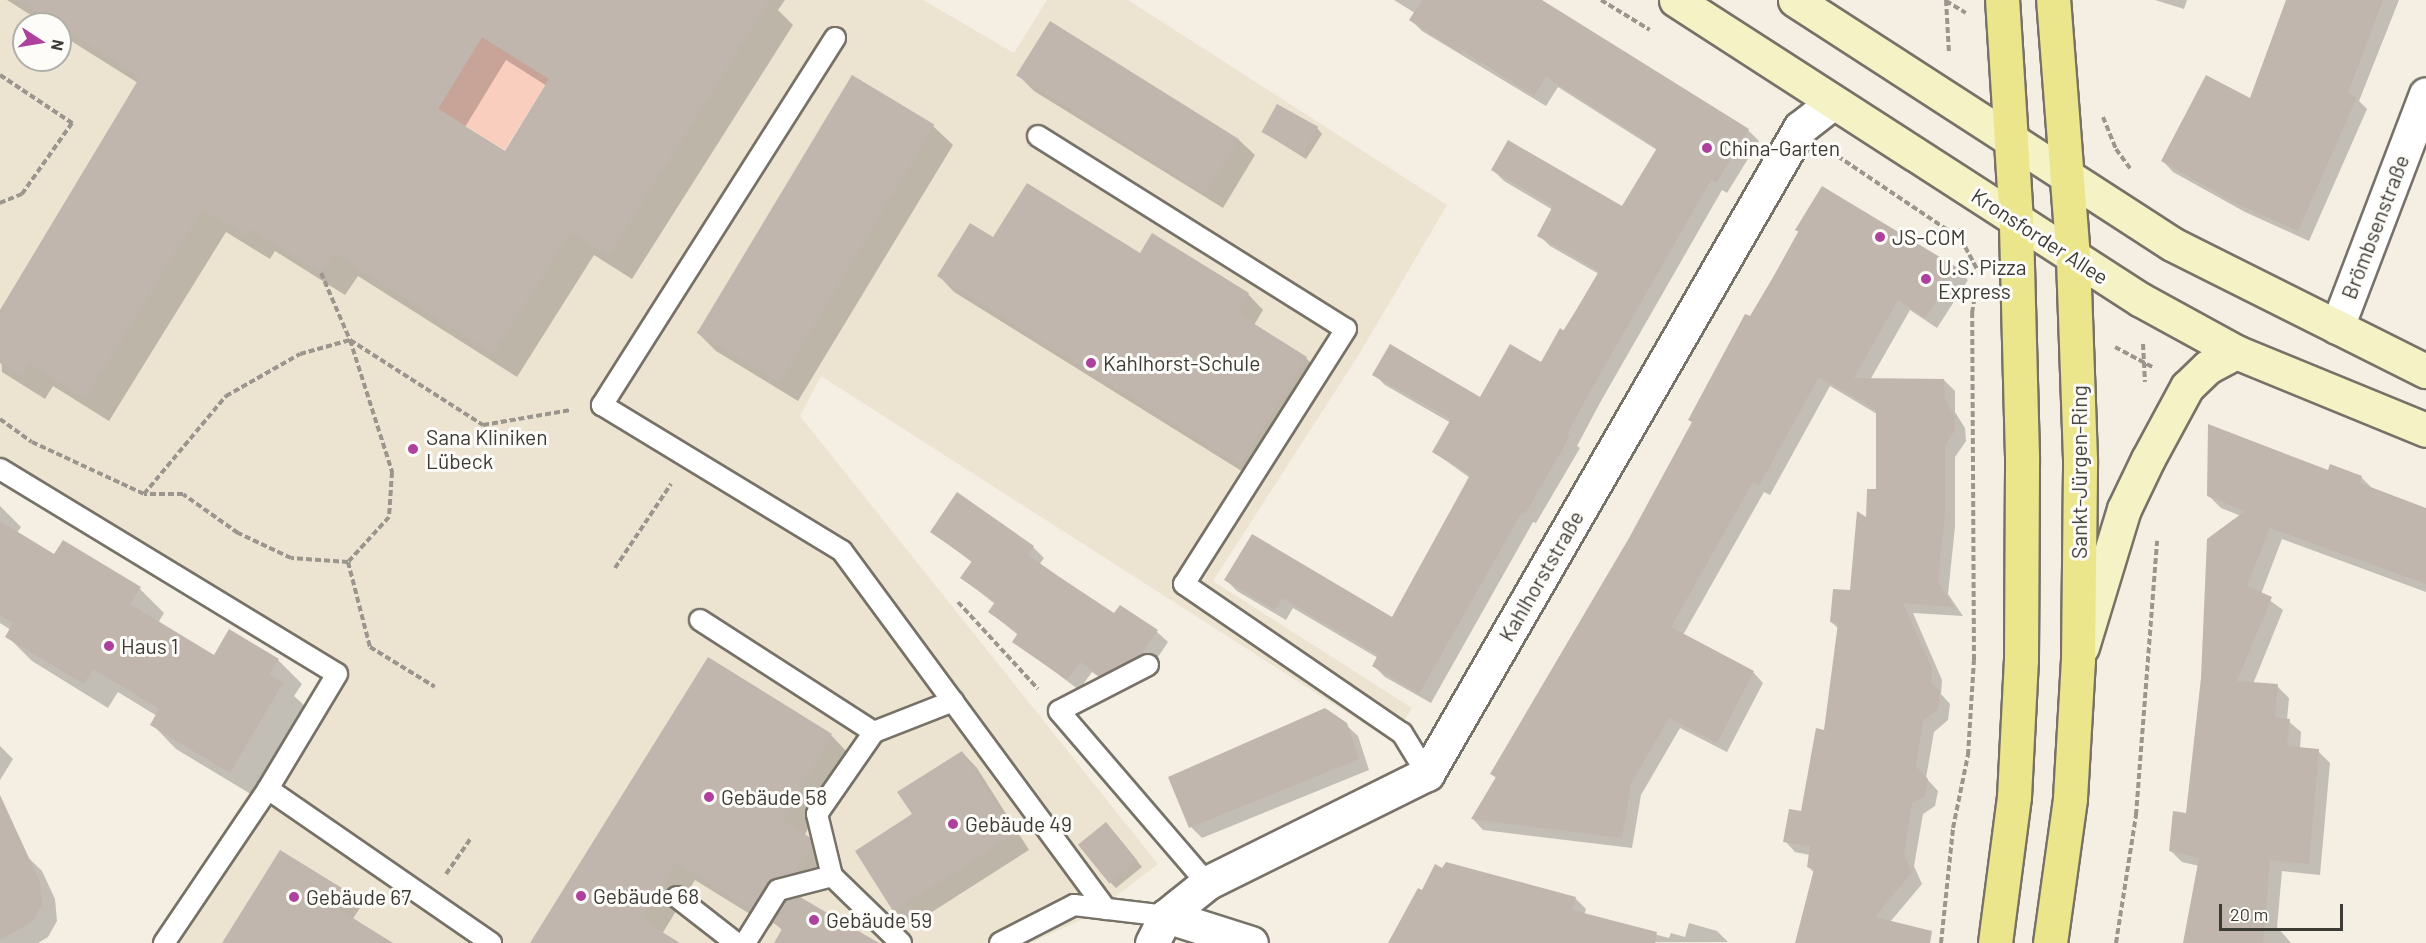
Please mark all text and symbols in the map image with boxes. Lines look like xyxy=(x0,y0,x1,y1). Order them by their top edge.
north arrow xyxy=(12,12,72,72)
text: N xyxy=(48,38,69,53)
place label: China-Garten xyxy=(1719,135,1840,161)
marker: China-Garten xyxy=(1700,141,1714,155)
street label: Brömbsenstraße xyxy=(2336,151,2414,303)
street label: Kronsforder Allee xyxy=(1967,182,2113,290)
place label: JS-COM xyxy=(1892,224,1965,250)
marker: JS-COM xyxy=(1873,230,1887,244)
place label: U.S. Pizza Express xyxy=(1938,254,2026,304)
marker: U.S. Pizza Express xyxy=(1919,272,1933,286)
place label: Kahlhorst-Schule xyxy=(1103,350,1260,376)
marker: Kahlhorst-Schule xyxy=(1084,356,1098,370)
street label: Sankt-Jürgen-Ring xyxy=(2066,385,2092,559)
place label: Sana Kliniken Lübeck xyxy=(426,424,548,474)
marker: Sana Kliniken Lübeck xyxy=(404,440,422,458)
street label: Kahlhorststraße xyxy=(1493,506,1589,646)
place label: Haus 1 xyxy=(121,633,178,659)
marker: Haus 1 xyxy=(102,639,116,653)
place label: Gebäude 58 xyxy=(721,784,827,810)
marker: Gebäude 58 xyxy=(702,790,716,804)
place label: Gebäude 49 xyxy=(965,811,1072,837)
marker: Gebäude 49 xyxy=(946,817,960,831)
place label: Gebäude 68 xyxy=(593,883,699,909)
place label: Gebäude 67 xyxy=(306,884,411,910)
marker: Gebäude 68 xyxy=(574,889,588,903)
marker: Gebäude 67 xyxy=(287,890,301,904)
scale bar xyxy=(2222,892,2346,930)
text: 20 m xyxy=(2230,903,2268,925)
place label: Gebäude 59 xyxy=(826,907,932,933)
marker: Gebäude 59 xyxy=(807,913,821,927)

